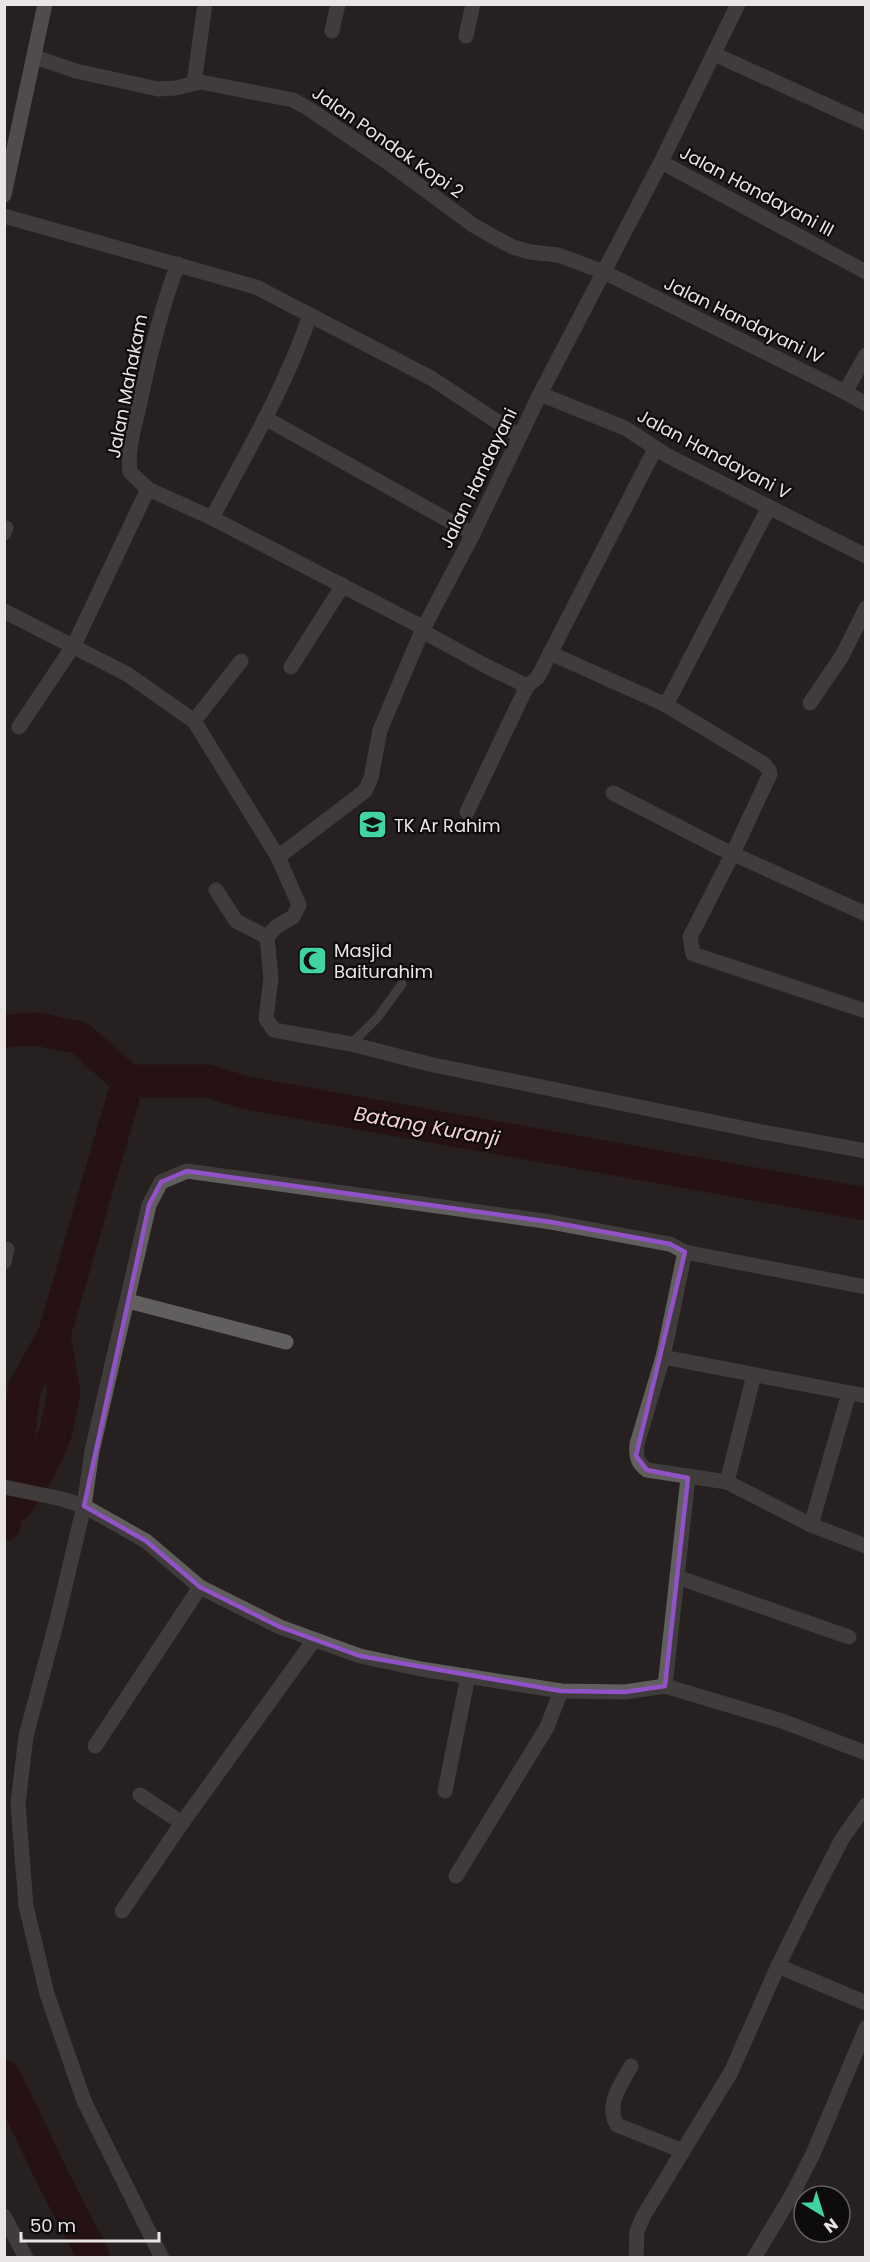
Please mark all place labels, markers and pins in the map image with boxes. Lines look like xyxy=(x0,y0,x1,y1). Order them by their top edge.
school or university icon: TK Ar Rahim xyxy=(357,809,389,841)
place label: TK Ar Rahim xyxy=(394,813,501,838)
place label: Masjid Baiturahim xyxy=(334,938,433,984)
mosque icon: Masjid Baiturahim xyxy=(297,944,329,976)

